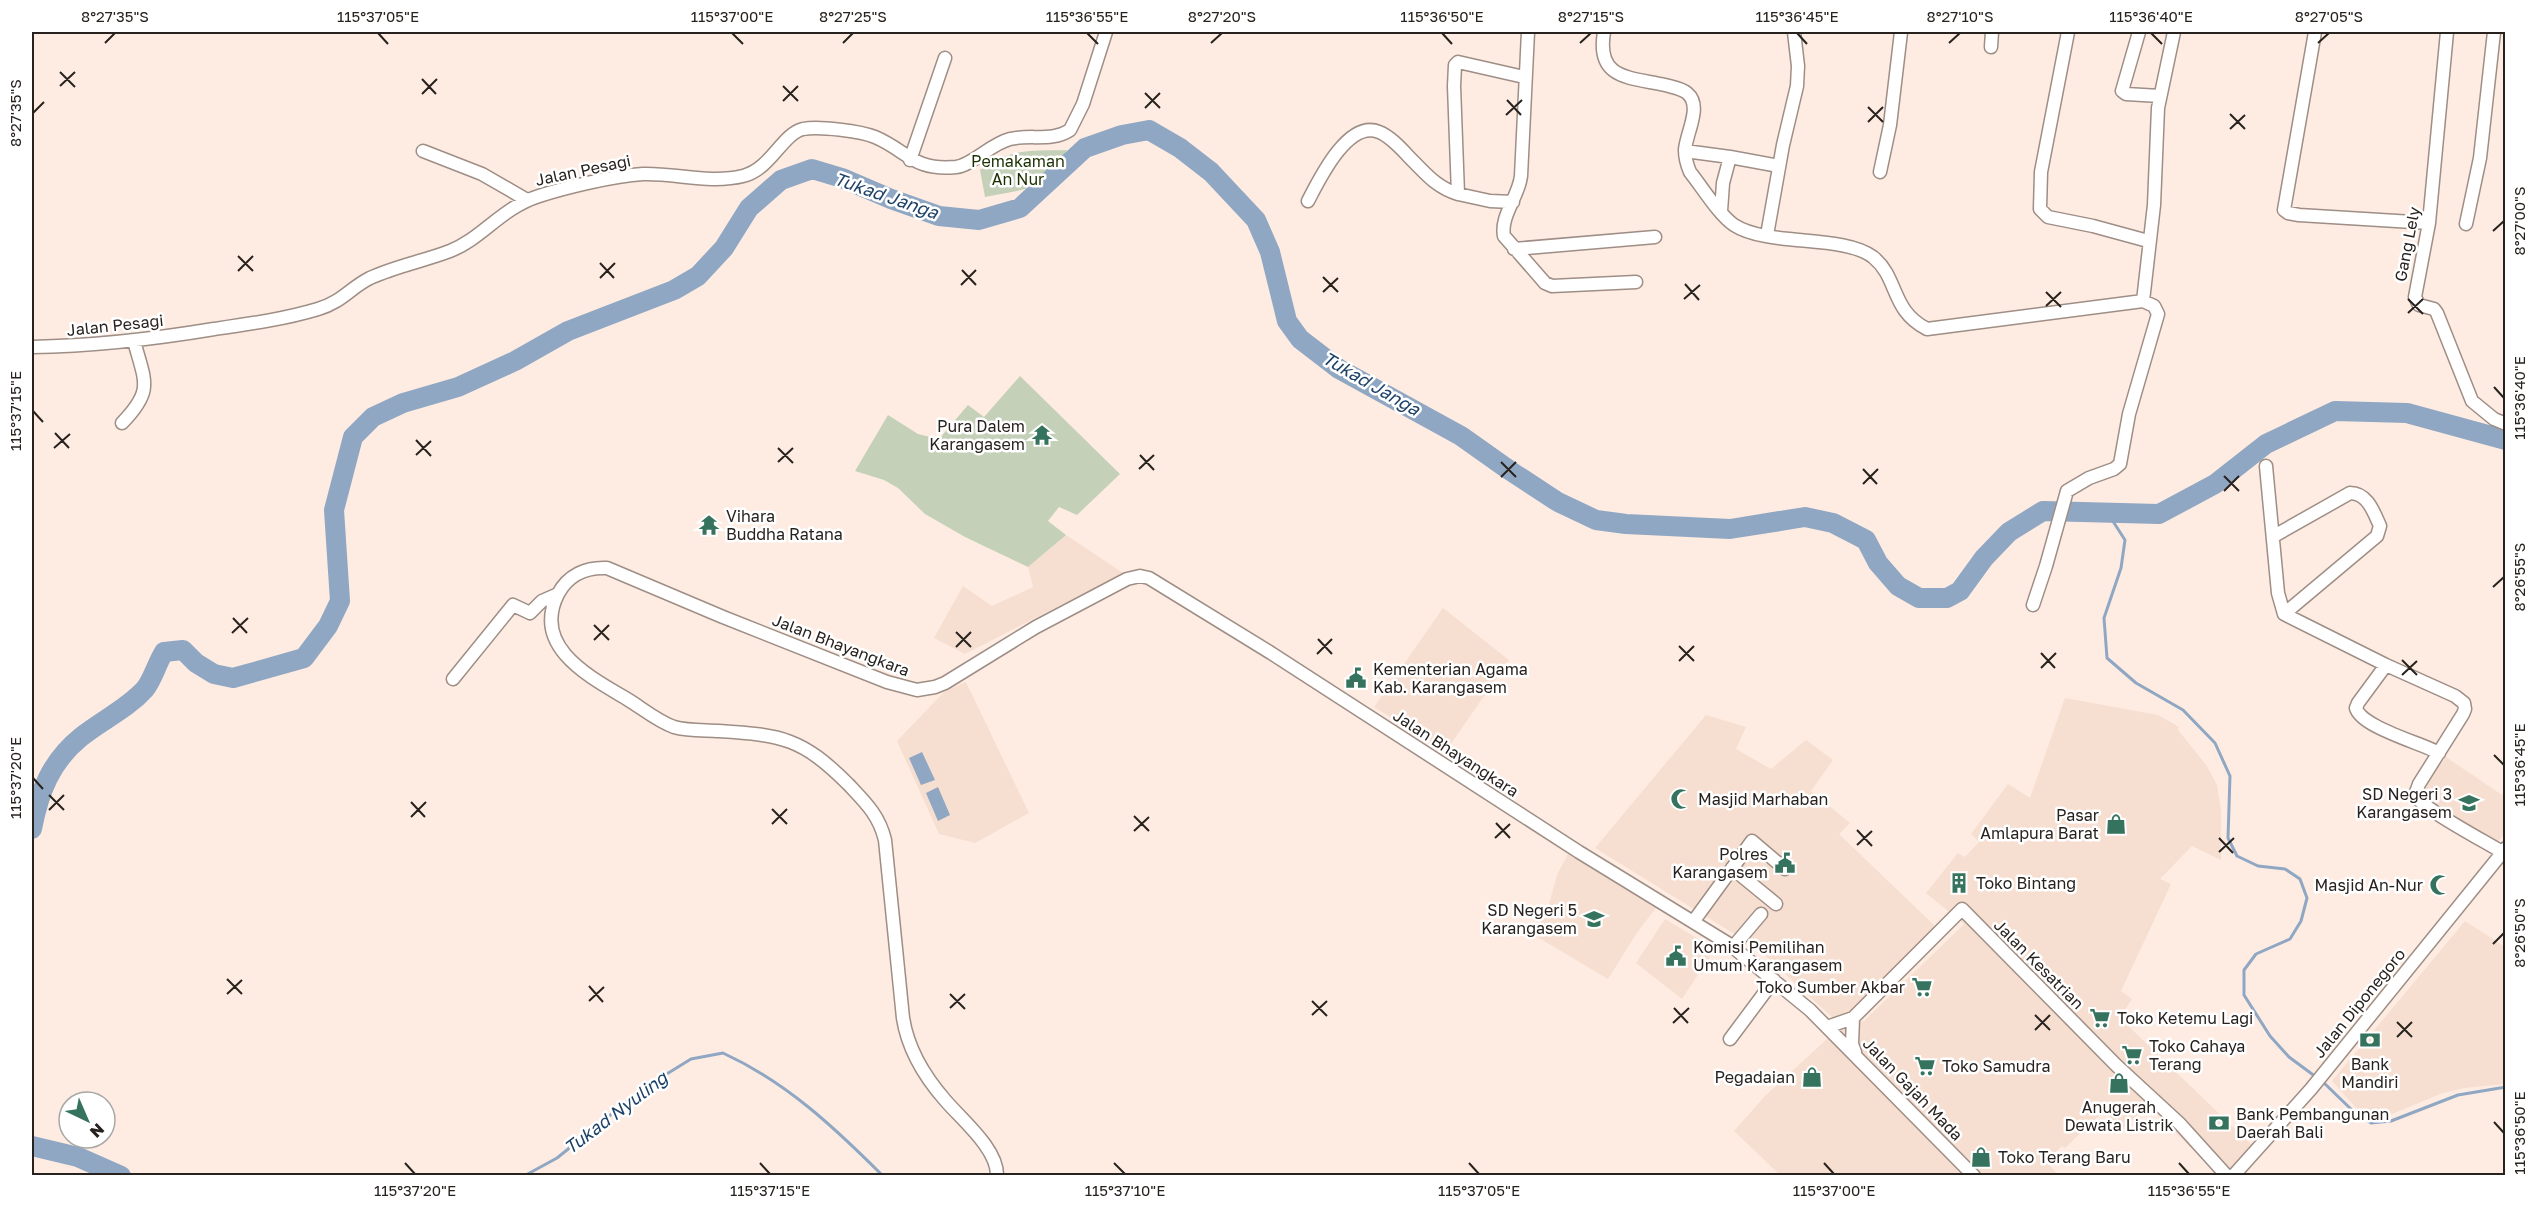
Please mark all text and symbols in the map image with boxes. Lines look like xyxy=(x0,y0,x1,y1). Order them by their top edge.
text: 8°27'35"S xyxy=(81,7,149,25)
text: 115°37'05"E xyxy=(337,7,419,25)
text: 115°37'00"E xyxy=(691,7,773,25)
text: 8°27'25"S xyxy=(819,7,887,25)
text: 115°36'55"E xyxy=(1046,7,1128,25)
text: 8°27'20"S xyxy=(1188,7,1256,25)
text: 115°36'50"E xyxy=(1400,7,1484,25)
text: 8°27'15"S xyxy=(1558,7,1624,25)
text: 115°36'45"E xyxy=(1755,7,1839,25)
text: 8°27'10"S xyxy=(1927,7,1993,25)
text: 115°36'40"E xyxy=(2109,7,2193,25)
text: 8°27'05"S xyxy=(2295,7,2363,25)
text: 8°27'35"S xyxy=(6,79,24,147)
street label: Jalan Pesagi xyxy=(533,150,633,190)
park label: Pemakaman An Nur xyxy=(971,151,1065,189)
water label: Tukad Janga xyxy=(831,167,942,223)
text: 8°27'00"S xyxy=(2510,186,2528,256)
street label: Gang Lely xyxy=(2390,205,2424,283)
street label: Jalan Pesagi xyxy=(66,310,164,340)
water label: Tukad Janga xyxy=(1319,346,1425,420)
text: 115°36'40"E xyxy=(2510,356,2528,440)
text: 115°37'15"E xyxy=(6,371,24,451)
place label: Pura Dalem Karangasem xyxy=(929,416,1025,454)
temple icon: Pura Dalem Karangasem xyxy=(1030,423,1054,447)
place label: Vihara Buddha Ratana xyxy=(726,506,843,544)
temple icon: Vihara Buddha Ratana xyxy=(697,513,721,537)
text: 8°26'55"S xyxy=(2510,543,2528,611)
street label: Jalan Bhayangkara xyxy=(770,610,912,680)
place label: Kementerian Agama Kab. Karangasem xyxy=(1373,659,1528,697)
public building icon: Kementerian Agama Kab. Karangasem xyxy=(1344,666,1368,690)
street label: Jalan Bhayangkara xyxy=(1390,705,1522,801)
text: 115°36'45"E xyxy=(2510,723,2528,807)
text: 115°37'20"E xyxy=(6,737,24,819)
place label: SD Negeri 3 Karangasem xyxy=(2356,784,2452,822)
mosque icon: Masjid Marhaban xyxy=(1669,787,1693,811)
place label: Masjid Marhaban xyxy=(1698,789,1828,809)
school or university icon: SD Negeri 3 Karangasem xyxy=(2457,791,2481,815)
place label: Pasar Amlapura Barat xyxy=(1980,805,2099,843)
shop icon: Pasar Amlapura Barat xyxy=(2104,812,2128,836)
place label: Polres Karangasem xyxy=(1672,844,1768,882)
public building icon: Polres Karangasem xyxy=(1773,851,1797,875)
building icon: Toko Bintang xyxy=(1947,871,1971,895)
place label: Toko Bintang xyxy=(1976,873,2076,893)
mosque icon: Masjid An-Nur xyxy=(2428,873,2452,897)
place label: Masjid An-Nur xyxy=(2315,875,2423,895)
text: 8°26'50"S xyxy=(2510,898,2528,968)
place label: SD Negeri 5 Karangasem xyxy=(1481,900,1577,938)
school or university icon: SD Negeri 5 Karangasem xyxy=(1582,907,1606,931)
street label: Jalan Kesatrian xyxy=(1990,915,2088,1013)
place label: Komisi Pemilihan Umum Karangasem xyxy=(1693,937,1842,975)
public building icon: Komisi Pemilihan Umum Karangasem xyxy=(1664,944,1688,968)
street label: Jalan Diponegoro xyxy=(2309,944,2409,1062)
supermarket icon: Toko Sumber Akbar xyxy=(1910,975,1934,999)
place label: Toko Sumber Akbar xyxy=(1756,977,1905,997)
supermarket icon: Toko Ketemu Lagi xyxy=(2088,1006,2112,1030)
place label: Toko Ketemu Lagi xyxy=(2117,1008,2253,1028)
bank icon: Bank Mandiri xyxy=(2358,1028,2382,1052)
street label: Jalan Gajah Mada xyxy=(1859,1033,1967,1145)
place label: Toko Cahaya Terang xyxy=(2149,1036,2245,1074)
supermarket icon: Toko Cahaya Terang xyxy=(2120,1043,2144,1067)
supermarket icon: Toko Samudra xyxy=(1913,1054,1937,1078)
place label: Bank Mandiri xyxy=(2341,1054,2399,1092)
place label: Toko Samudra xyxy=(1942,1056,2050,1076)
water label: Tukad Nyuling xyxy=(559,1065,673,1158)
shop icon: Pegadaian xyxy=(1800,1065,1824,1089)
place label: Pegadaian xyxy=(1714,1067,1795,1087)
shop icon: Anugerah Dewata Listrik xyxy=(2107,1071,2131,1095)
north arrow xyxy=(57,1090,117,1150)
text: 115°36'50"E xyxy=(2510,1091,2528,1175)
place label: Anugerah Dewata Listrik xyxy=(2064,1097,2174,1135)
place label: Bank Pembangunan Daerah Bali xyxy=(2236,1104,2389,1142)
bank icon: Bank Pembangunan Daerah Bali xyxy=(2207,1111,2231,1135)
text: N xyxy=(86,1119,109,1142)
shop icon: Toko Terang Baru xyxy=(1969,1145,1993,1169)
place label: Toko Terang Baru xyxy=(1998,1147,2131,1167)
text: 115°37'20"E xyxy=(374,1181,456,1199)
text: 115°37'15"E xyxy=(730,1181,810,1199)
text: 115°37'10"E xyxy=(1085,1181,1165,1199)
text: 115°37'05"E xyxy=(1438,1181,1520,1199)
text: 115°37'00"E xyxy=(1793,1181,1875,1199)
text: 115°36'55"E xyxy=(2148,1181,2230,1199)

